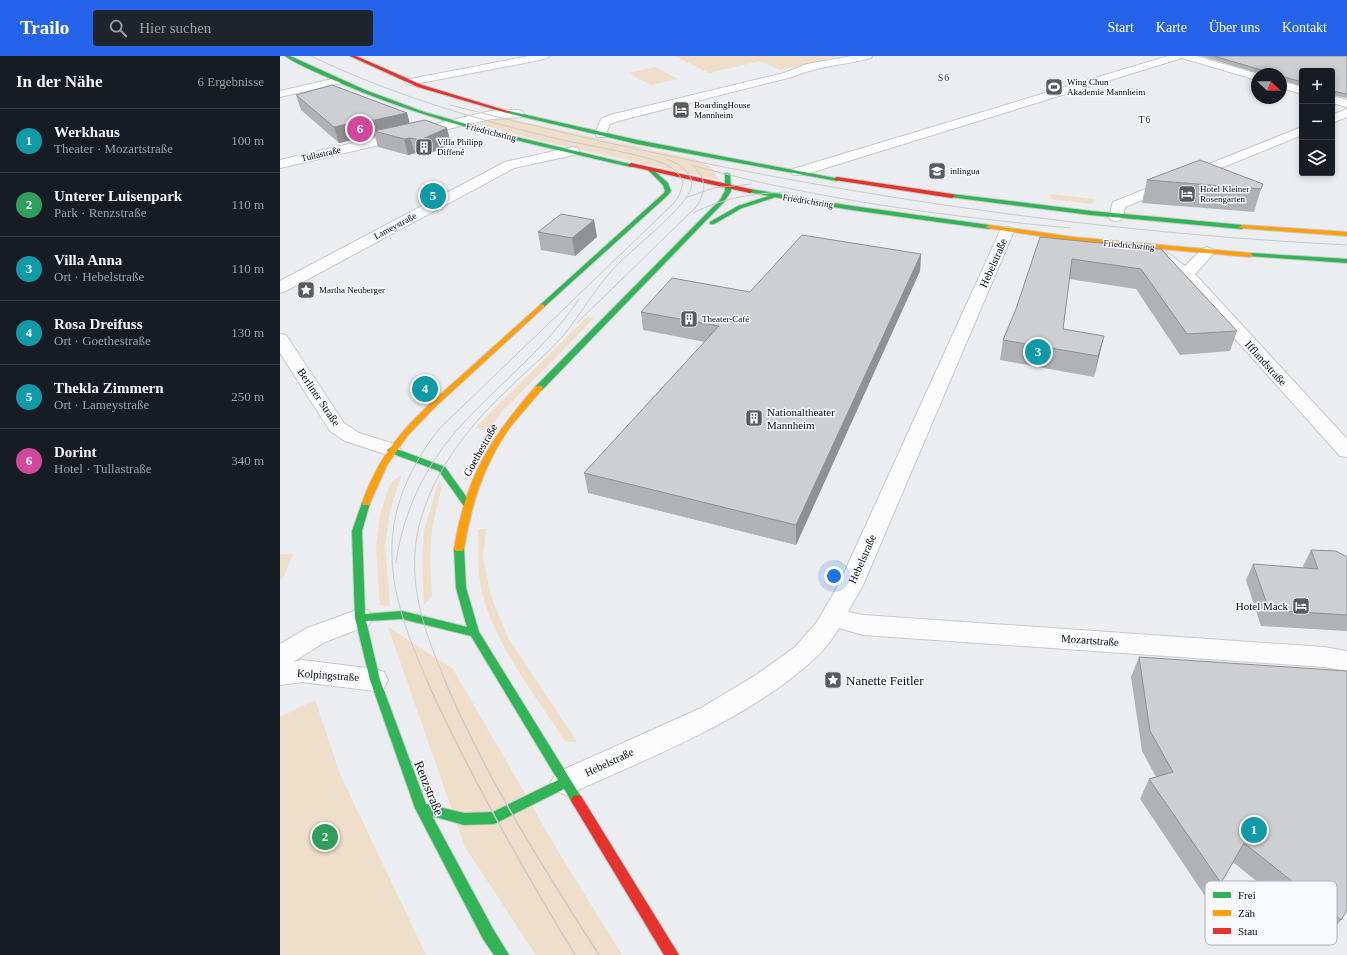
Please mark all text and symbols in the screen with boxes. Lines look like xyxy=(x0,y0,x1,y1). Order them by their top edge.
search box xyxy=(93,10,373,46)
text: Trailo xyxy=(20,17,69,38)
icon: search xyxy=(107,17,129,39)
text: Hier suchen xyxy=(139,20,211,36)
text: Start xyxy=(1107,20,1134,35)
text: Karte xyxy=(1156,20,1187,35)
text: Über uns xyxy=(1209,20,1260,35)
text: Kontakt xyxy=(1282,20,1327,35)
north arrow xyxy=(1251,68,1287,104)
map controls xyxy=(1299,68,1335,176)
button: + xyxy=(1299,68,1335,104)
text: In der Nähe xyxy=(16,72,103,91)
district label: S6 xyxy=(938,72,950,83)
text: 6 Ergebnisse xyxy=(197,74,264,89)
sports icon: Wing Chun Akademie Mannheim xyxy=(1044,77,1064,97)
place label: Wing Chun Akademie Mannheim xyxy=(1067,77,1145,97)
hotel icon: BoardingHouse Mannheim xyxy=(671,100,691,120)
place label: BoardingHouse Mannheim xyxy=(694,100,751,120)
button: − xyxy=(1299,104,1335,140)
pin: 6 xyxy=(347,114,373,144)
district label: T6 xyxy=(1138,114,1152,125)
street label: Friedrichsring xyxy=(465,121,517,143)
text: Werkhaus xyxy=(54,124,120,140)
text: 1 xyxy=(26,133,32,148)
text: 100 m xyxy=(231,133,264,148)
building icon: Villa Philipp Diffené xyxy=(414,137,434,157)
place label: Villa Philipp Diffené xyxy=(437,137,483,157)
button: layers xyxy=(1299,140,1335,176)
text: Theater · Mozartstraße xyxy=(54,141,173,156)
street label: Tullastraße xyxy=(300,145,342,163)
school or university icon: inlingua xyxy=(927,161,947,181)
place label: inlingua xyxy=(950,166,980,176)
pin: 5 xyxy=(420,181,446,211)
hotel icon: Hotel Kleiner Rosengarten xyxy=(1177,184,1197,204)
place label: Hotel Kleiner Rosengarten xyxy=(1200,184,1249,204)
text: Unterer Luisenpark xyxy=(54,188,182,204)
street label: Friedrichsring xyxy=(782,192,834,210)
text: 2 xyxy=(26,197,32,212)
text: 110 m xyxy=(232,197,264,212)
text: Park · Renzstraße xyxy=(54,205,146,220)
street label: Lameystraße xyxy=(372,211,418,241)
street label: Hebelstraße xyxy=(977,236,1009,289)
street label: Friedrichsring xyxy=(1103,238,1155,252)
text: Villa Anna xyxy=(54,252,122,268)
text: 3 xyxy=(26,261,32,276)
text: 110 m xyxy=(232,261,264,276)
text: Ort · Hebelstraße xyxy=(54,269,144,284)
place icon: Martha Neuberger xyxy=(296,280,316,300)
place label: Martha Neuberger xyxy=(319,285,385,295)
building icon: Theater-Café xyxy=(679,309,699,329)
place label: Theater-Café xyxy=(702,314,749,324)
text: Rosa Dreifuss xyxy=(54,316,142,332)
text: 4 xyxy=(26,325,32,340)
text: 130 m xyxy=(231,325,264,340)
text: Ort · Goethestraße xyxy=(54,333,151,348)
pin: 3 xyxy=(1025,337,1051,367)
street label: Ifflandstraße xyxy=(1243,338,1289,388)
street label: Berliner Straße xyxy=(295,366,343,428)
pin: 4 xyxy=(412,374,438,404)
text: Thekla Zimmern xyxy=(54,380,164,396)
text: 5 xyxy=(26,389,32,404)
text: 250 m xyxy=(231,389,264,404)
text: Ort · Lameystraße xyxy=(54,397,149,412)
place label: Nationaltheater Mannheim xyxy=(767,406,835,431)
building icon: Nationaltheater Mannheim xyxy=(744,408,764,428)
street label: Goethestraße xyxy=(461,422,499,478)
text: Dorint xyxy=(54,444,97,460)
text: 6 xyxy=(26,453,32,468)
text: 340 m xyxy=(231,453,264,468)
text: Hotel · Tullastraße xyxy=(54,461,152,476)
street label: Hebelstraße xyxy=(846,532,878,585)
your location xyxy=(824,566,844,586)
hotel icon: Hotel Mack xyxy=(1291,596,1311,616)
place label: Hotel Mack xyxy=(1236,600,1288,612)
street label: Mozartstraße xyxy=(1061,632,1119,648)
street label: Kolpingstraße xyxy=(296,667,360,683)
place icon: Nanette Feitler xyxy=(823,670,843,690)
place label: Nanette Feitler xyxy=(846,673,924,688)
street label: Hebelstraße xyxy=(583,745,635,779)
street label: Renzstraße xyxy=(411,758,447,818)
pin: 1 xyxy=(1241,815,1267,845)
pin: 2 xyxy=(312,822,338,852)
legend xyxy=(1205,881,1337,945)
text: Frei xyxy=(1238,889,1256,901)
text: Zäh xyxy=(1238,907,1256,919)
text: Stau xyxy=(1238,925,1258,937)

